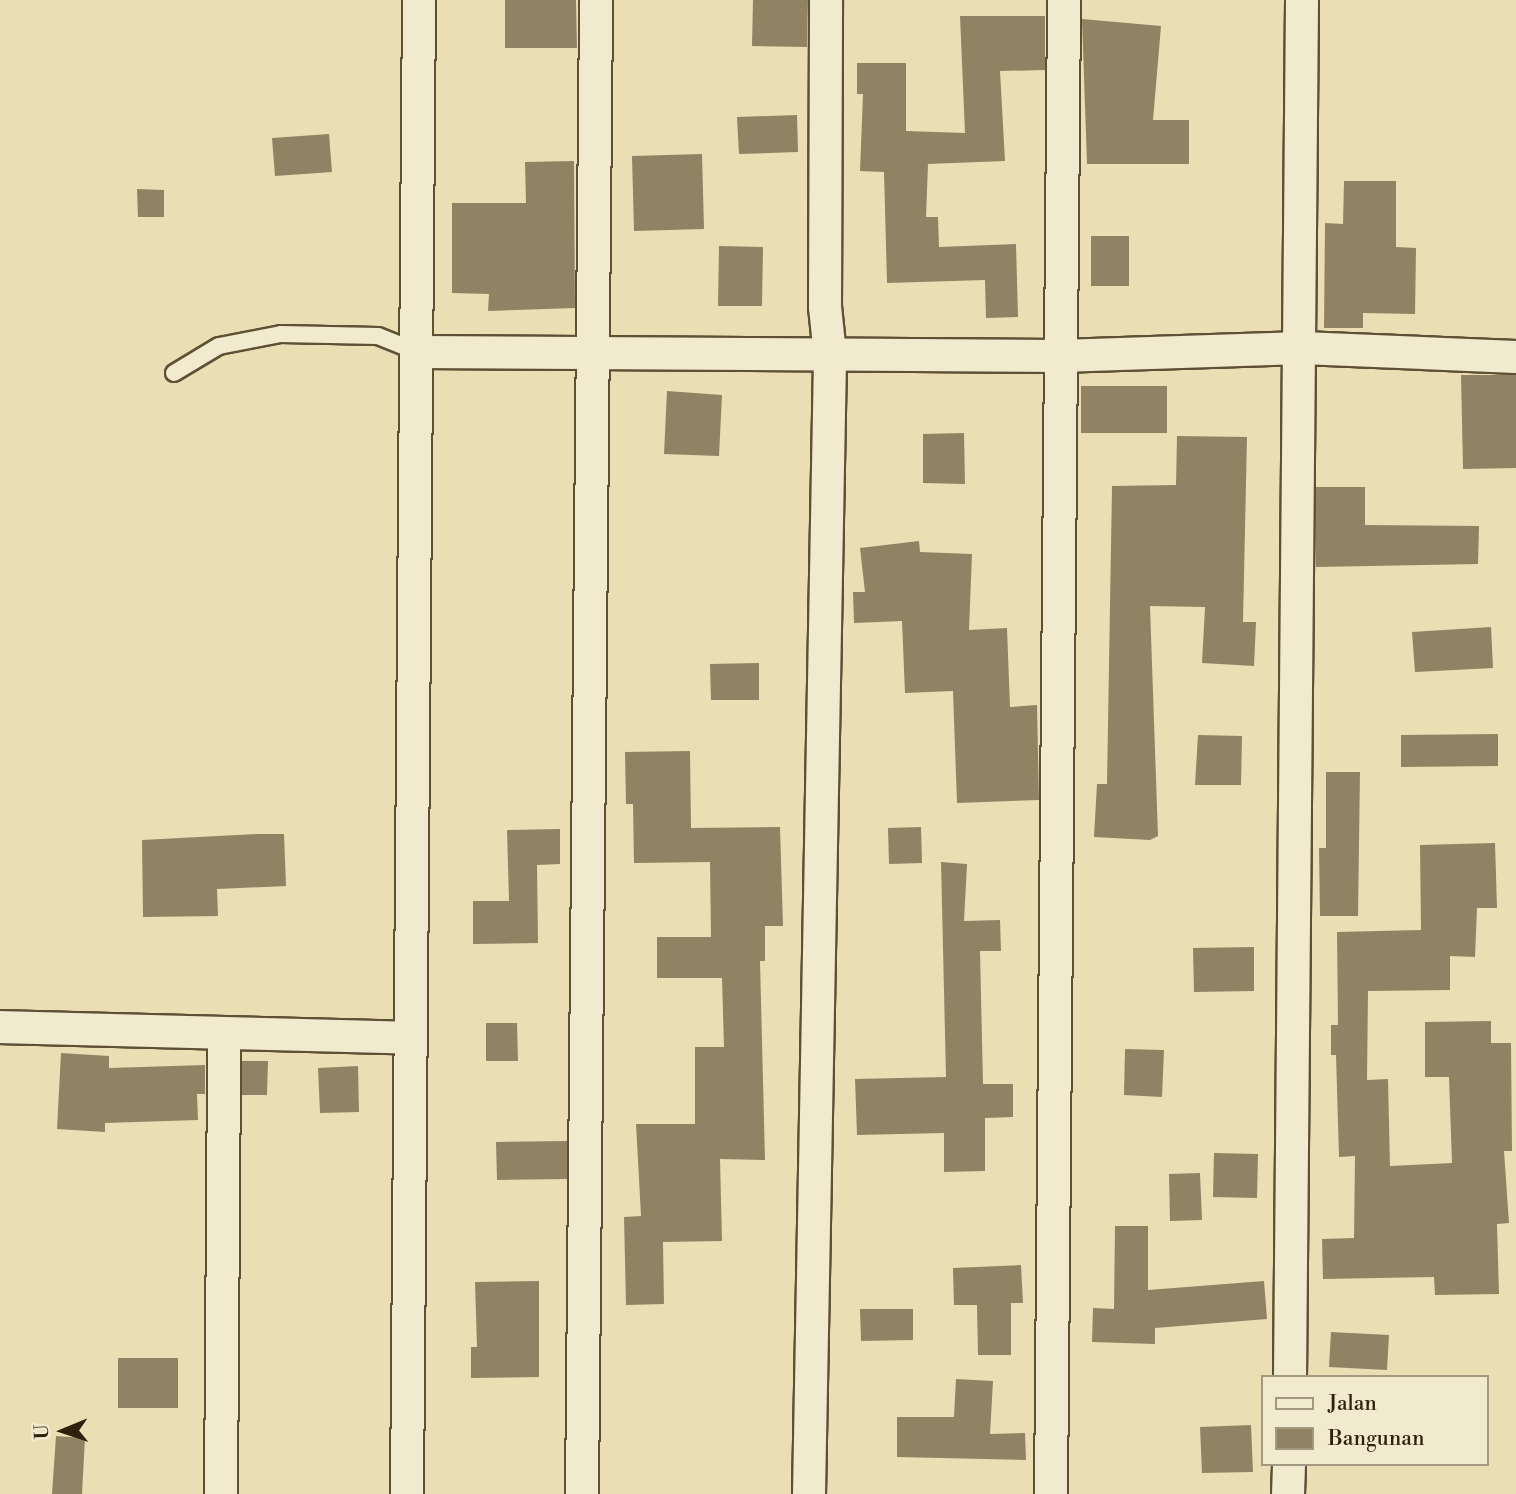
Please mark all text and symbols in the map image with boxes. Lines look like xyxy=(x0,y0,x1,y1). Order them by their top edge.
legend xyxy=(1260,1375,1488,1466)
text: Jalan xyxy=(1328,1391,1377,1417)
north arrow xyxy=(28,1396,98,1466)
text: U xyxy=(30,1424,54,1440)
text: Bangunan xyxy=(1328,1426,1424,1452)

